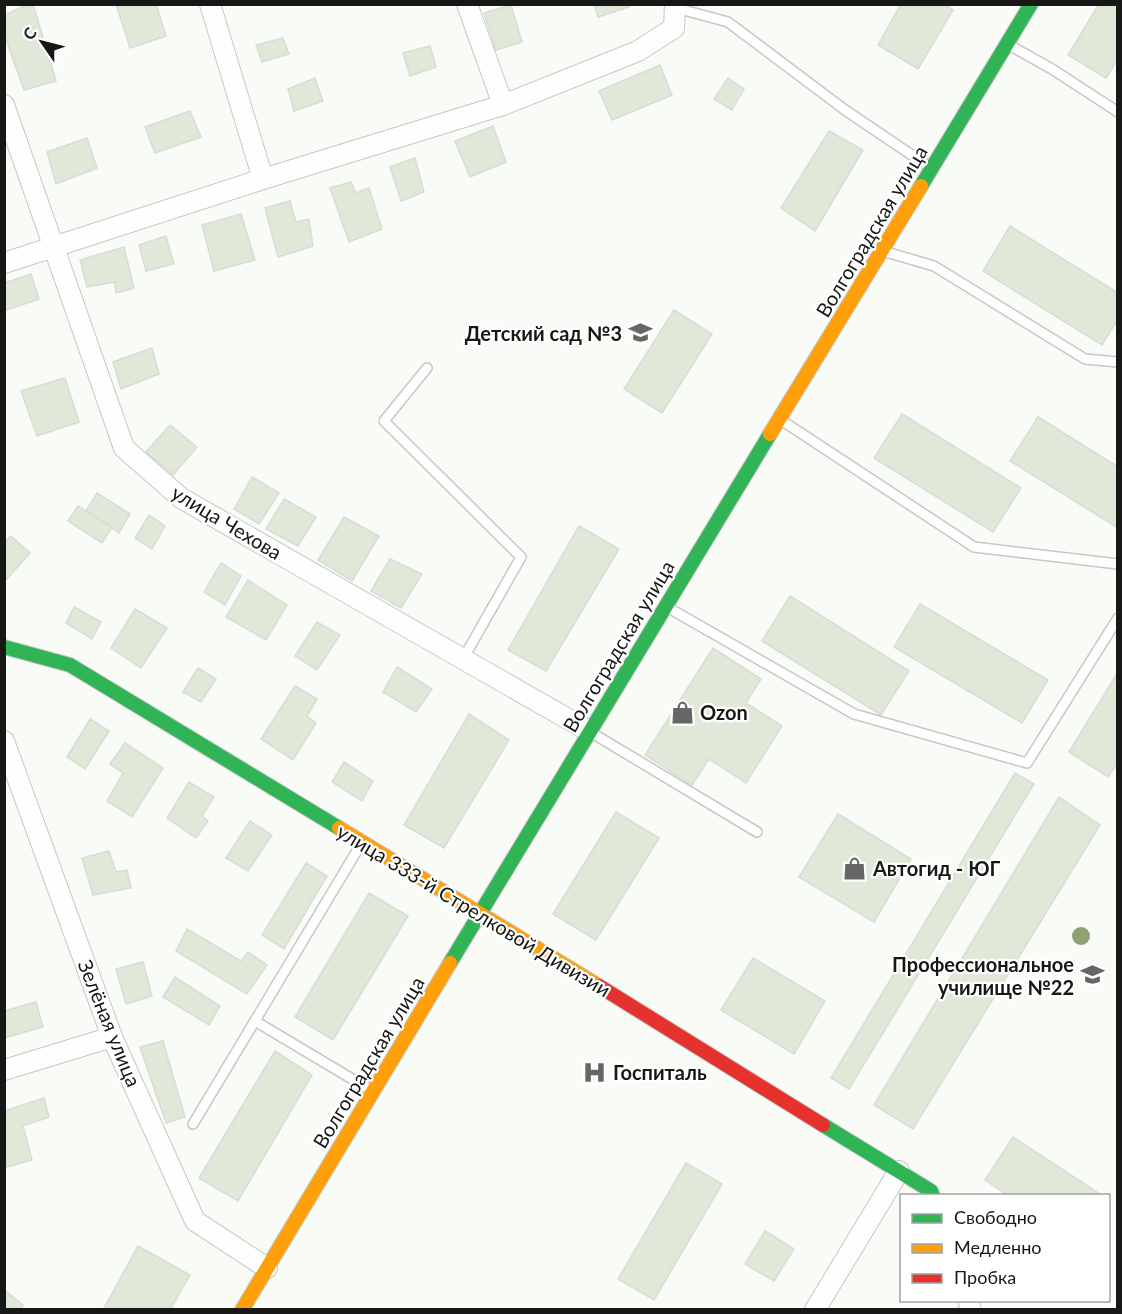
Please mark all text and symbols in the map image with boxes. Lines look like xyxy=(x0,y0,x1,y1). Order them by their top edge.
north arrow xyxy=(12,12,72,72)
text: С xyxy=(18,23,40,43)
street label: Волгоградская улица xyxy=(810,141,932,321)
school or university icon: Детский сад №3 xyxy=(627,320,653,346)
place label: Детский сад №3 xyxy=(465,321,622,345)
street label: улица Чехова xyxy=(168,480,286,564)
street label: Волгоградская улица xyxy=(557,556,679,736)
shop icon: Ozon xyxy=(669,699,695,725)
place label: Ozon xyxy=(700,700,748,724)
street label: улица 333-й Стрелковой Дивизии xyxy=(333,819,615,1001)
shop icon: Автогид - ЮГ xyxy=(842,855,868,881)
place label: Автогид - ЮГ xyxy=(872,856,1000,880)
place label: Профессиональное училище №22 xyxy=(892,952,1074,999)
street label: Зелёная улица xyxy=(74,956,146,1090)
school or university icon: Профессиональное училище №22 xyxy=(1079,962,1105,988)
street label: Волгоградская улица xyxy=(307,972,429,1152)
hospital icon: Госпиталь xyxy=(582,1059,608,1085)
place label: Госпиталь xyxy=(613,1060,707,1084)
legend xyxy=(900,1194,1110,1302)
text: Свободно xyxy=(954,1206,1037,1228)
text: Медленно xyxy=(954,1236,1042,1258)
text: Пробка xyxy=(954,1266,1016,1288)

